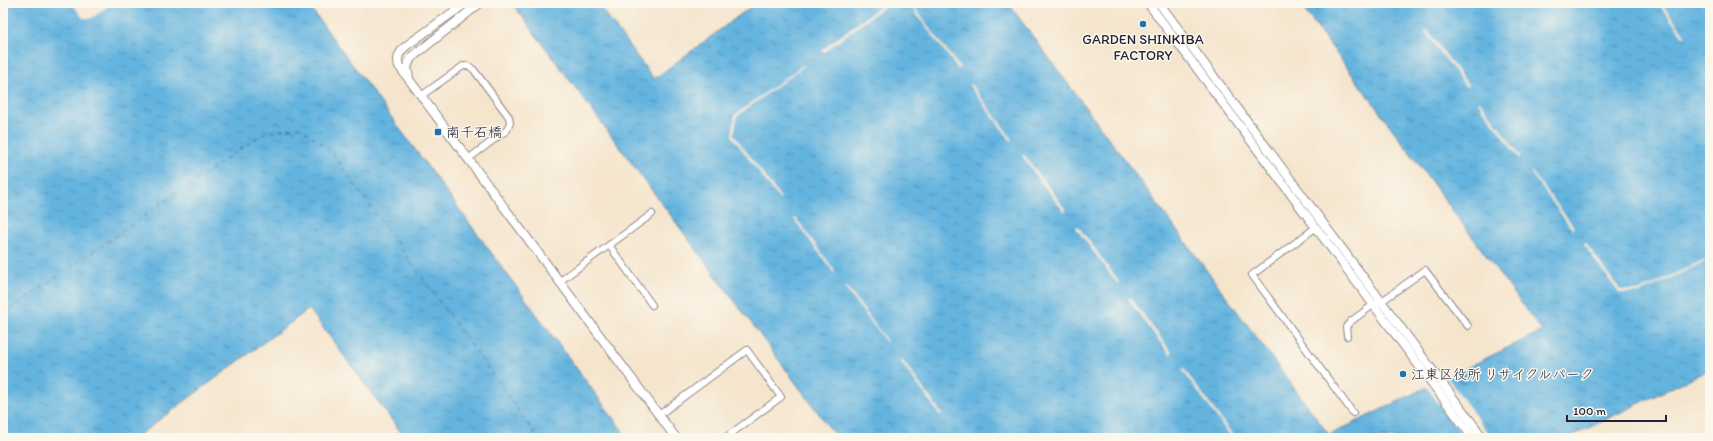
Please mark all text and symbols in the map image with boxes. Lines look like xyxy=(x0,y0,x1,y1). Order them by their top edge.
marker: GARDEN SHINKIBA FACTORY xyxy=(1138,19,1148,29)
place label: GARDEN SHINKIBA FACTORY xyxy=(1082,31,1204,64)
place label: 南千石橋 xyxy=(446,124,502,141)
marker: 南千石橋 xyxy=(433,127,443,137)
place label: 江東区役所 リサイクルパーク xyxy=(1411,366,1594,383)
marker: 江東区役所 リサイクルパーク xyxy=(1398,369,1408,379)
scale bar xyxy=(1567,397,1666,423)
text: 100 m xyxy=(1573,404,1606,418)

